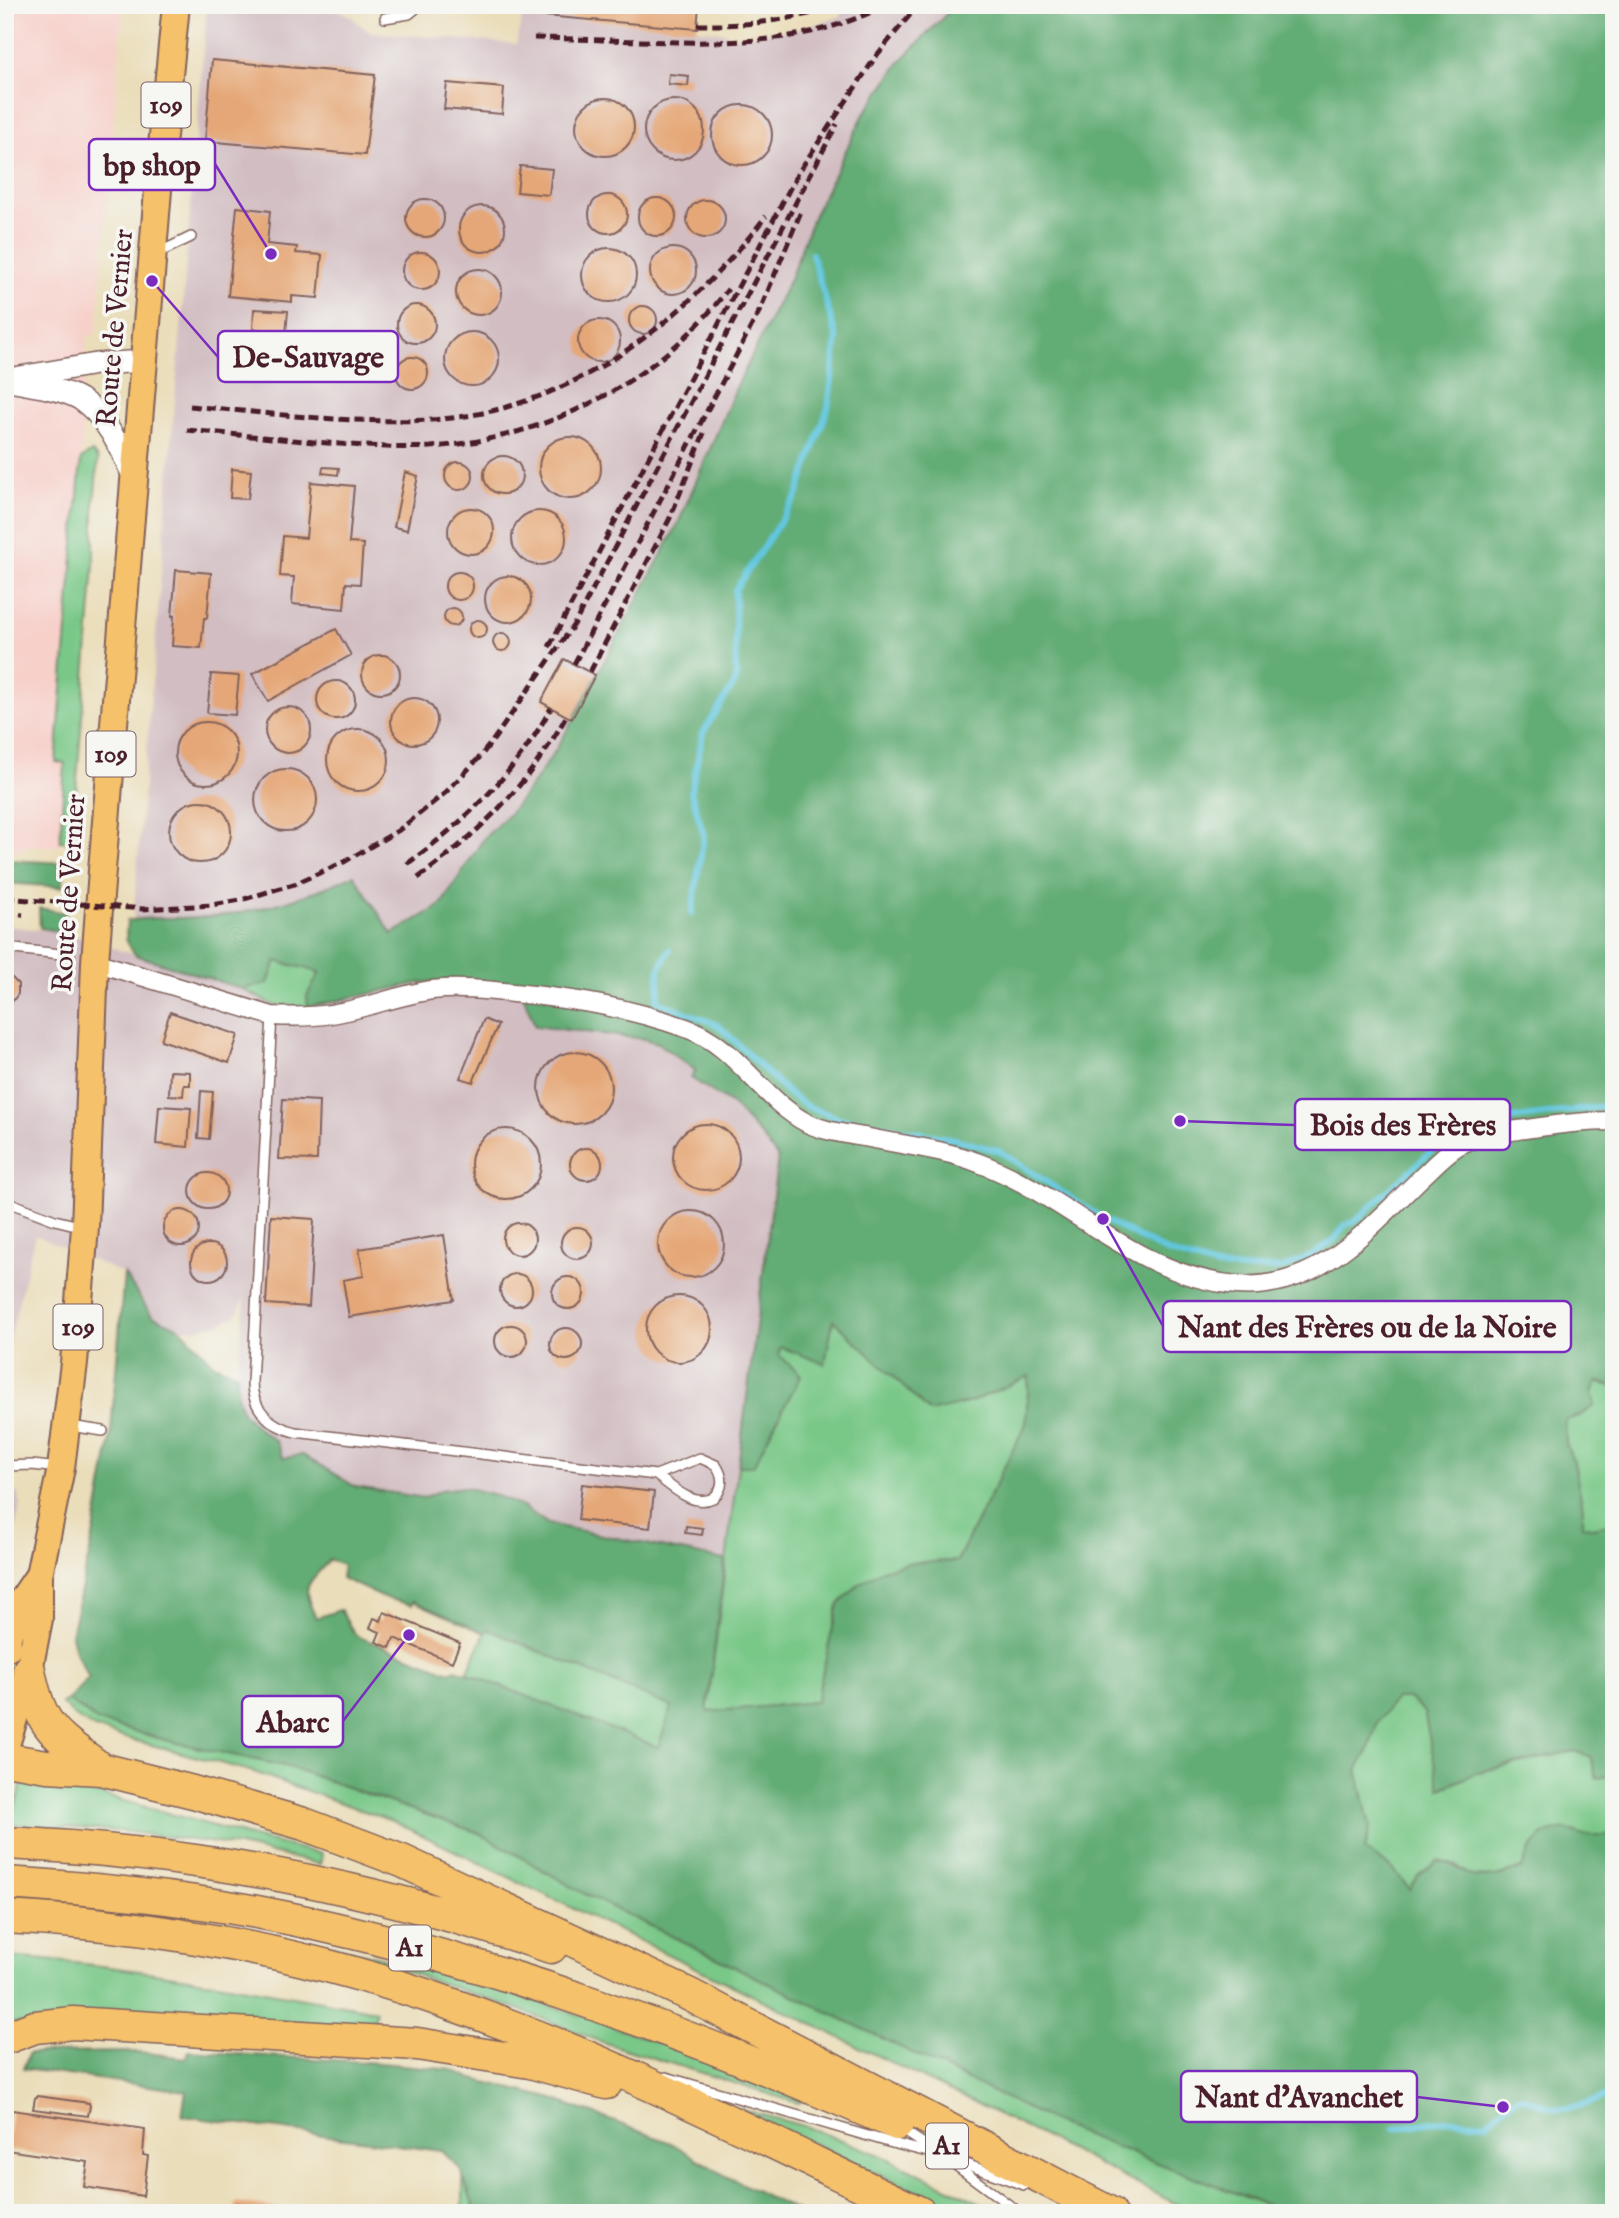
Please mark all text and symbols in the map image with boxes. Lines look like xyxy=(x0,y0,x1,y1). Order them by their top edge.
road number: 109 xyxy=(142,82,190,128)
callout: bp shop xyxy=(89,139,215,190)
text: bp shop xyxy=(102,148,201,186)
street label: Route de Vernier xyxy=(90,228,142,428)
callout: De-Sauvage xyxy=(218,331,398,382)
text: De-Sauvage xyxy=(232,340,384,378)
road number: 109 xyxy=(86,732,136,776)
street label: Route de Vernier xyxy=(46,793,94,993)
callout: Bois des Frères xyxy=(1295,1099,1510,1150)
text: Bois des Frères xyxy=(1310,1108,1496,1146)
callout: Nant des Frères ou de la Noire xyxy=(1163,1301,1571,1352)
road number: 109 xyxy=(54,1304,102,1350)
text: Nant des Frères ou de la Noire xyxy=(1176,1310,1557,1348)
callout: Abarc xyxy=(242,1696,343,1747)
text: Abarc xyxy=(255,1705,330,1743)
road number: A1 xyxy=(389,1926,431,1970)
callout: Nant d'Avanchet xyxy=(1181,2071,1417,2122)
text: Nant d'Avanchet xyxy=(1194,2080,1404,2118)
road number: A1 xyxy=(926,2124,968,2168)

